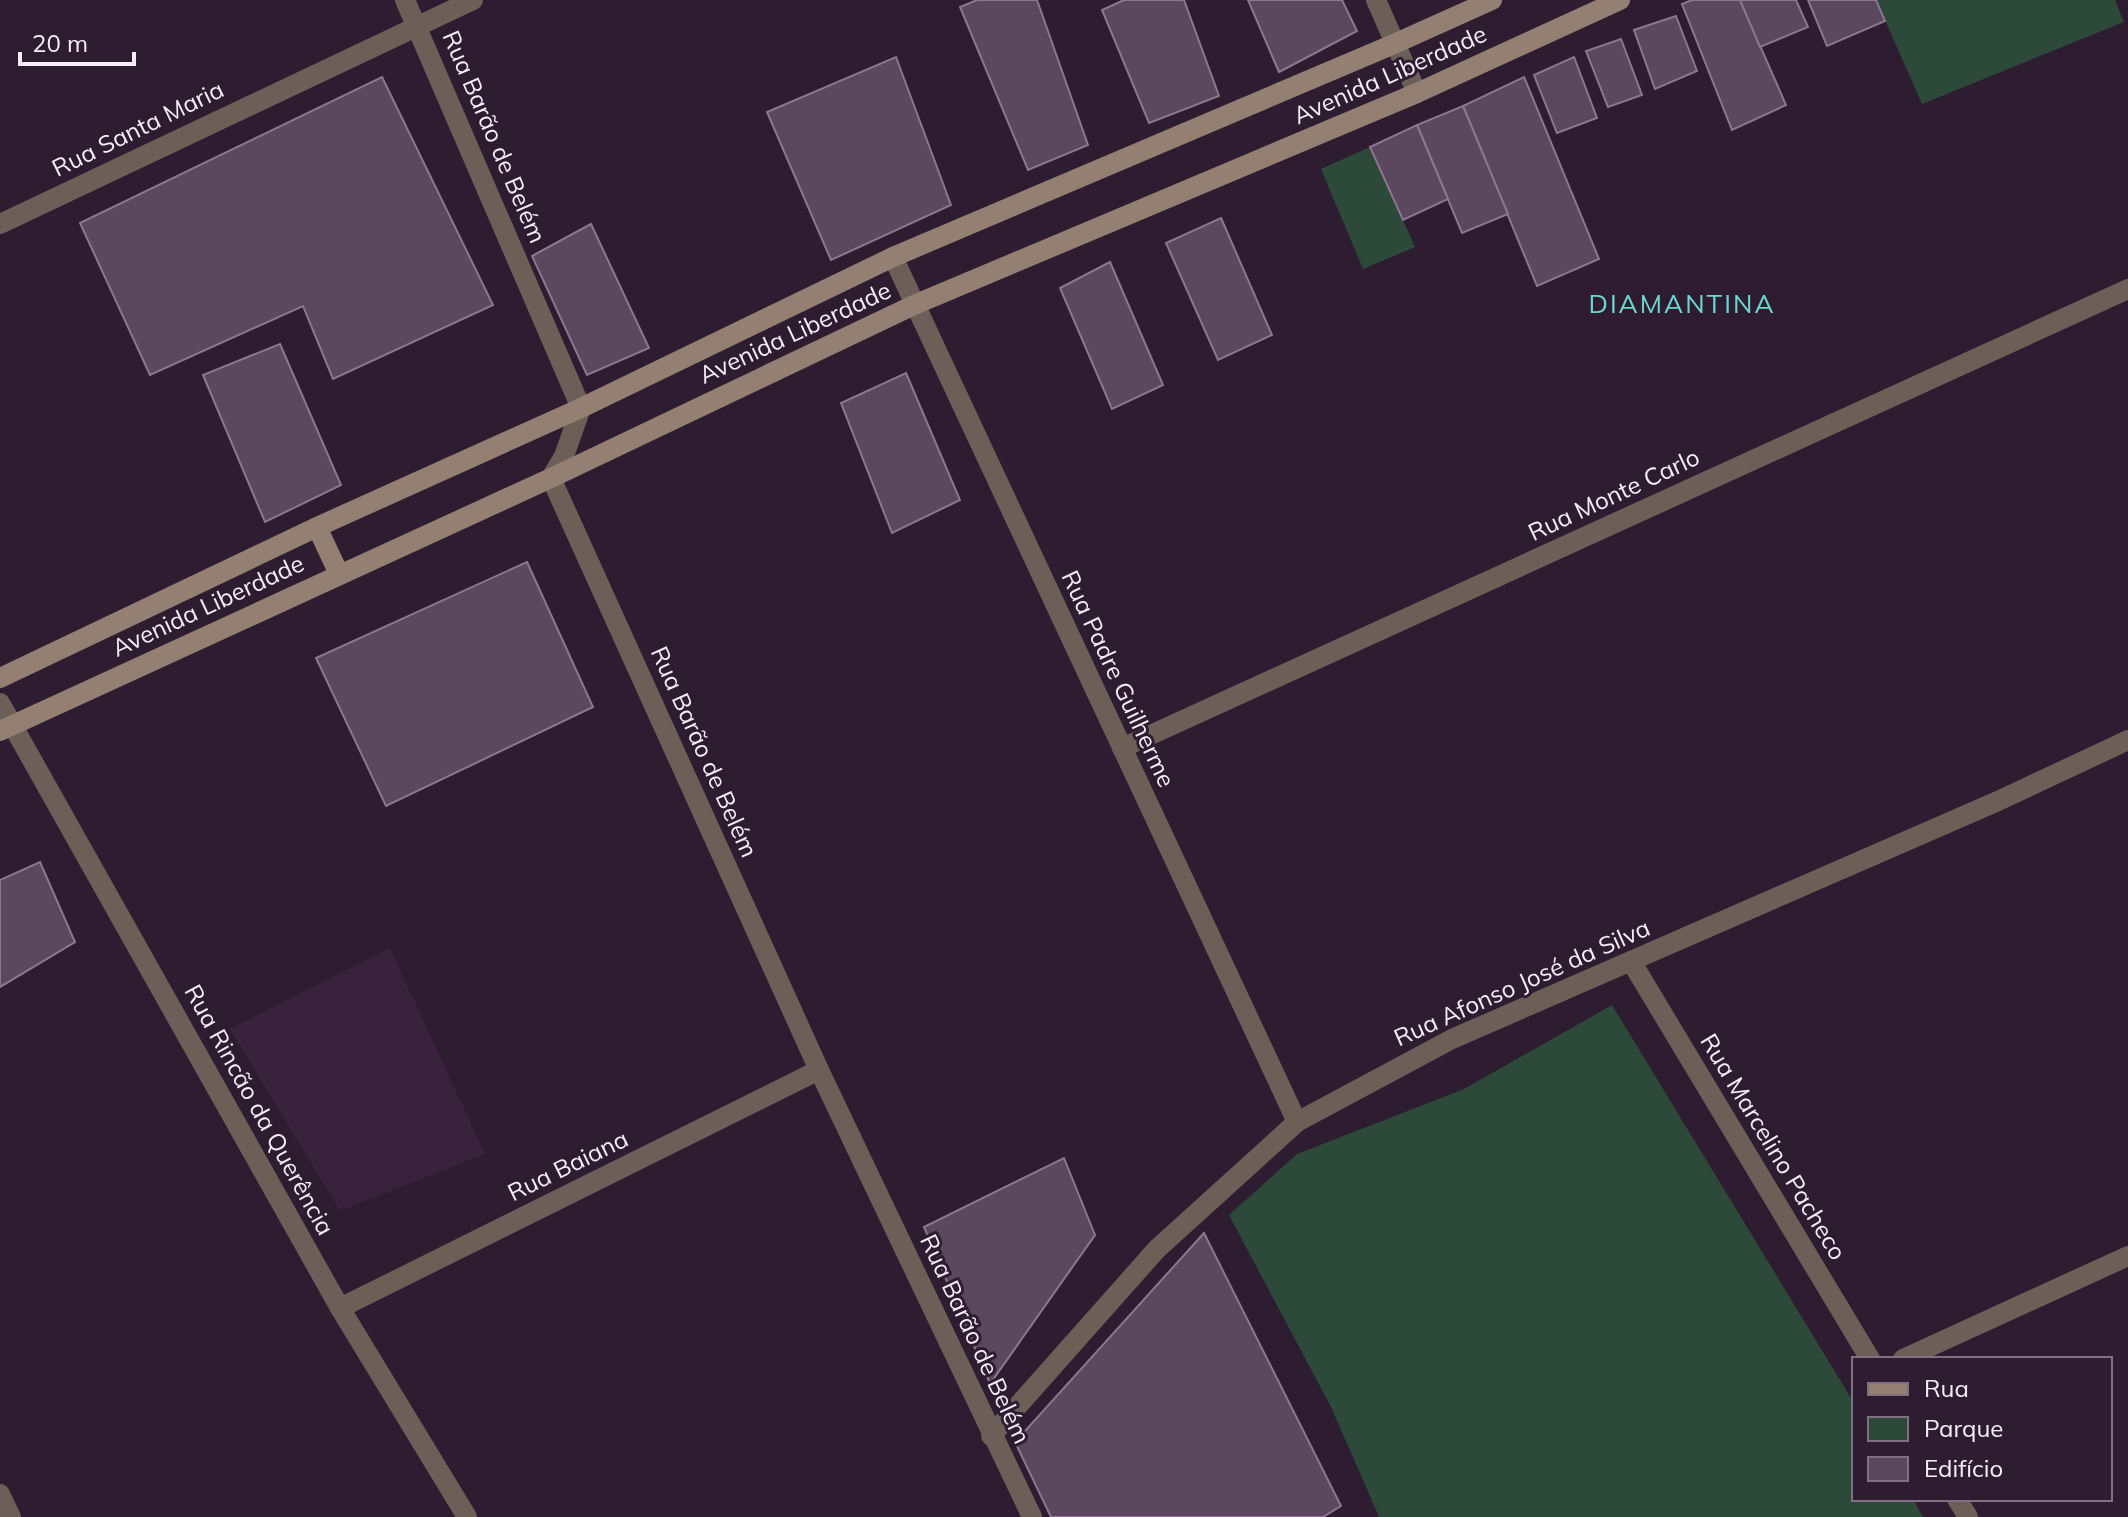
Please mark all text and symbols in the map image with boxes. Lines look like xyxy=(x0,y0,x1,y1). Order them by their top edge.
scale bar xyxy=(20,16,134,66)
street label: Avenida Liberdade xyxy=(1288,18,1491,130)
street label: Rua Barão de Belém xyxy=(437,26,553,247)
text: 20 m xyxy=(32,28,88,58)
street label: Rua Santa Maria xyxy=(47,74,228,183)
street label: Avenida Liberdade xyxy=(694,274,895,390)
district label: DIAMANTINA xyxy=(1588,287,1776,320)
street label: Rua Monte Carlo xyxy=(1523,441,1704,547)
street label: Avenida Liberdade xyxy=(107,547,308,663)
street label: Rua Padre Guilherme xyxy=(1056,565,1182,792)
street label: Rua Barão de Belém xyxy=(645,641,765,862)
street label: Rua Afonso José da Silva xyxy=(1389,912,1654,1052)
street label: Rua Rincão da Querência xyxy=(178,979,341,1240)
street label: Rua Marcelino Pacheco xyxy=(1694,1028,1853,1265)
street label: Rua Baiana xyxy=(502,1123,633,1207)
street label: Rua Barão de Belém xyxy=(914,1229,1038,1448)
legend xyxy=(1852,1357,2112,1501)
text: Rua xyxy=(1924,1373,1969,1403)
text: Parque xyxy=(1924,1413,2003,1443)
text: Edifício xyxy=(1924,1453,2003,1483)

